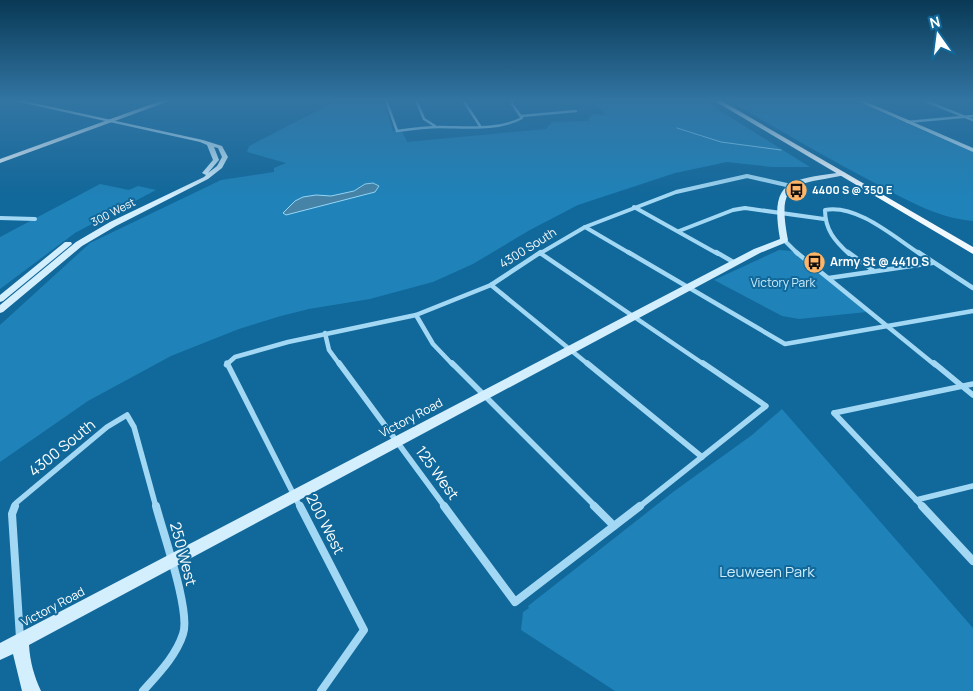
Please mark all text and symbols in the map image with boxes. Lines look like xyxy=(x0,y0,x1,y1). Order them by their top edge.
north arrow xyxy=(913,10,963,60)
text: N xyxy=(928,11,942,32)
bus stop icon: 4400 S @ 350 E xyxy=(784,178,808,202)
place label: 4400 S @ 350 E xyxy=(812,182,892,197)
street label: 300 West xyxy=(88,194,138,229)
street label: 4300 South xyxy=(496,223,560,272)
bus stop icon: Army St @ 4410 S xyxy=(802,250,826,274)
place label: Army St @ 4410 S xyxy=(830,253,929,270)
park label: Victory Park xyxy=(751,274,817,291)
street label: Victory Road xyxy=(376,394,445,441)
street label: 4300 South xyxy=(24,414,100,481)
street label: 125 West xyxy=(411,442,464,504)
street label: 200 West xyxy=(301,490,350,558)
street label: 250 West xyxy=(165,520,202,588)
park label: Leuween Park xyxy=(719,561,815,582)
street label: Victory Road xyxy=(18,583,87,630)

